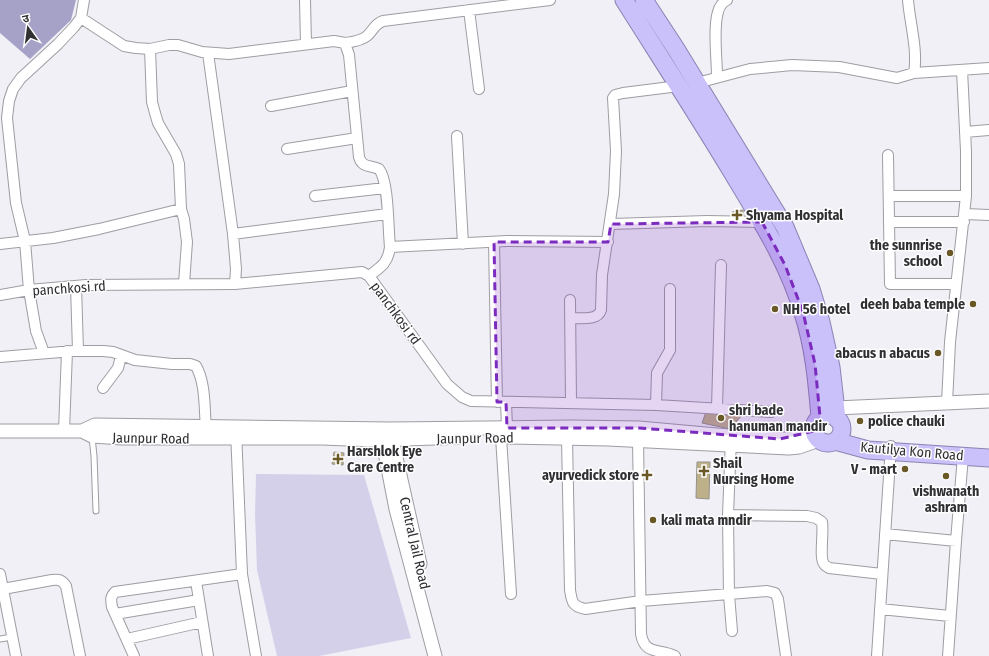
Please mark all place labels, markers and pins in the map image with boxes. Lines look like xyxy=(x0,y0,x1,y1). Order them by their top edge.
place label: Shyama Hospital xyxy=(746,207,843,224)
marker: Shyama Hospital xyxy=(731,209,743,221)
place label: the sunnrise school xyxy=(870,237,942,270)
marker: the sunnrise school xyxy=(945,248,955,258)
place label: deeh baba temple xyxy=(860,296,965,313)
marker: deeh baba temple xyxy=(968,299,978,309)
place label: NH 56 hotel xyxy=(783,301,850,318)
marker: NH 56 hotel xyxy=(770,304,780,314)
place label: abacus n abacus xyxy=(835,345,930,362)
marker: abacus n abacus xyxy=(933,348,943,358)
place label: shri bade hanuman mandir xyxy=(729,402,828,435)
marker: shri bade hanuman mandir xyxy=(716,413,726,423)
place label: police chauki xyxy=(868,413,945,430)
marker: police chauki xyxy=(855,416,865,426)
place label: Harshlok Eye Care Centre xyxy=(347,443,422,476)
marker: Harshlok Eye Care Centre xyxy=(332,453,344,465)
place label: Shail Nursing Home xyxy=(713,455,794,488)
place label: V - mart xyxy=(850,461,898,478)
marker: V - mart xyxy=(900,464,910,474)
marker: Shail Nursing Home xyxy=(698,465,710,477)
place label: ayurvedick store xyxy=(542,467,639,484)
marker: ayurvedick store xyxy=(642,470,652,480)
marker: vishwanath ashram xyxy=(941,471,951,481)
place label: vishwanath ashram xyxy=(912,483,979,516)
place label: kali mata mndir xyxy=(661,512,753,529)
marker: kali mata mndir xyxy=(648,515,658,525)

